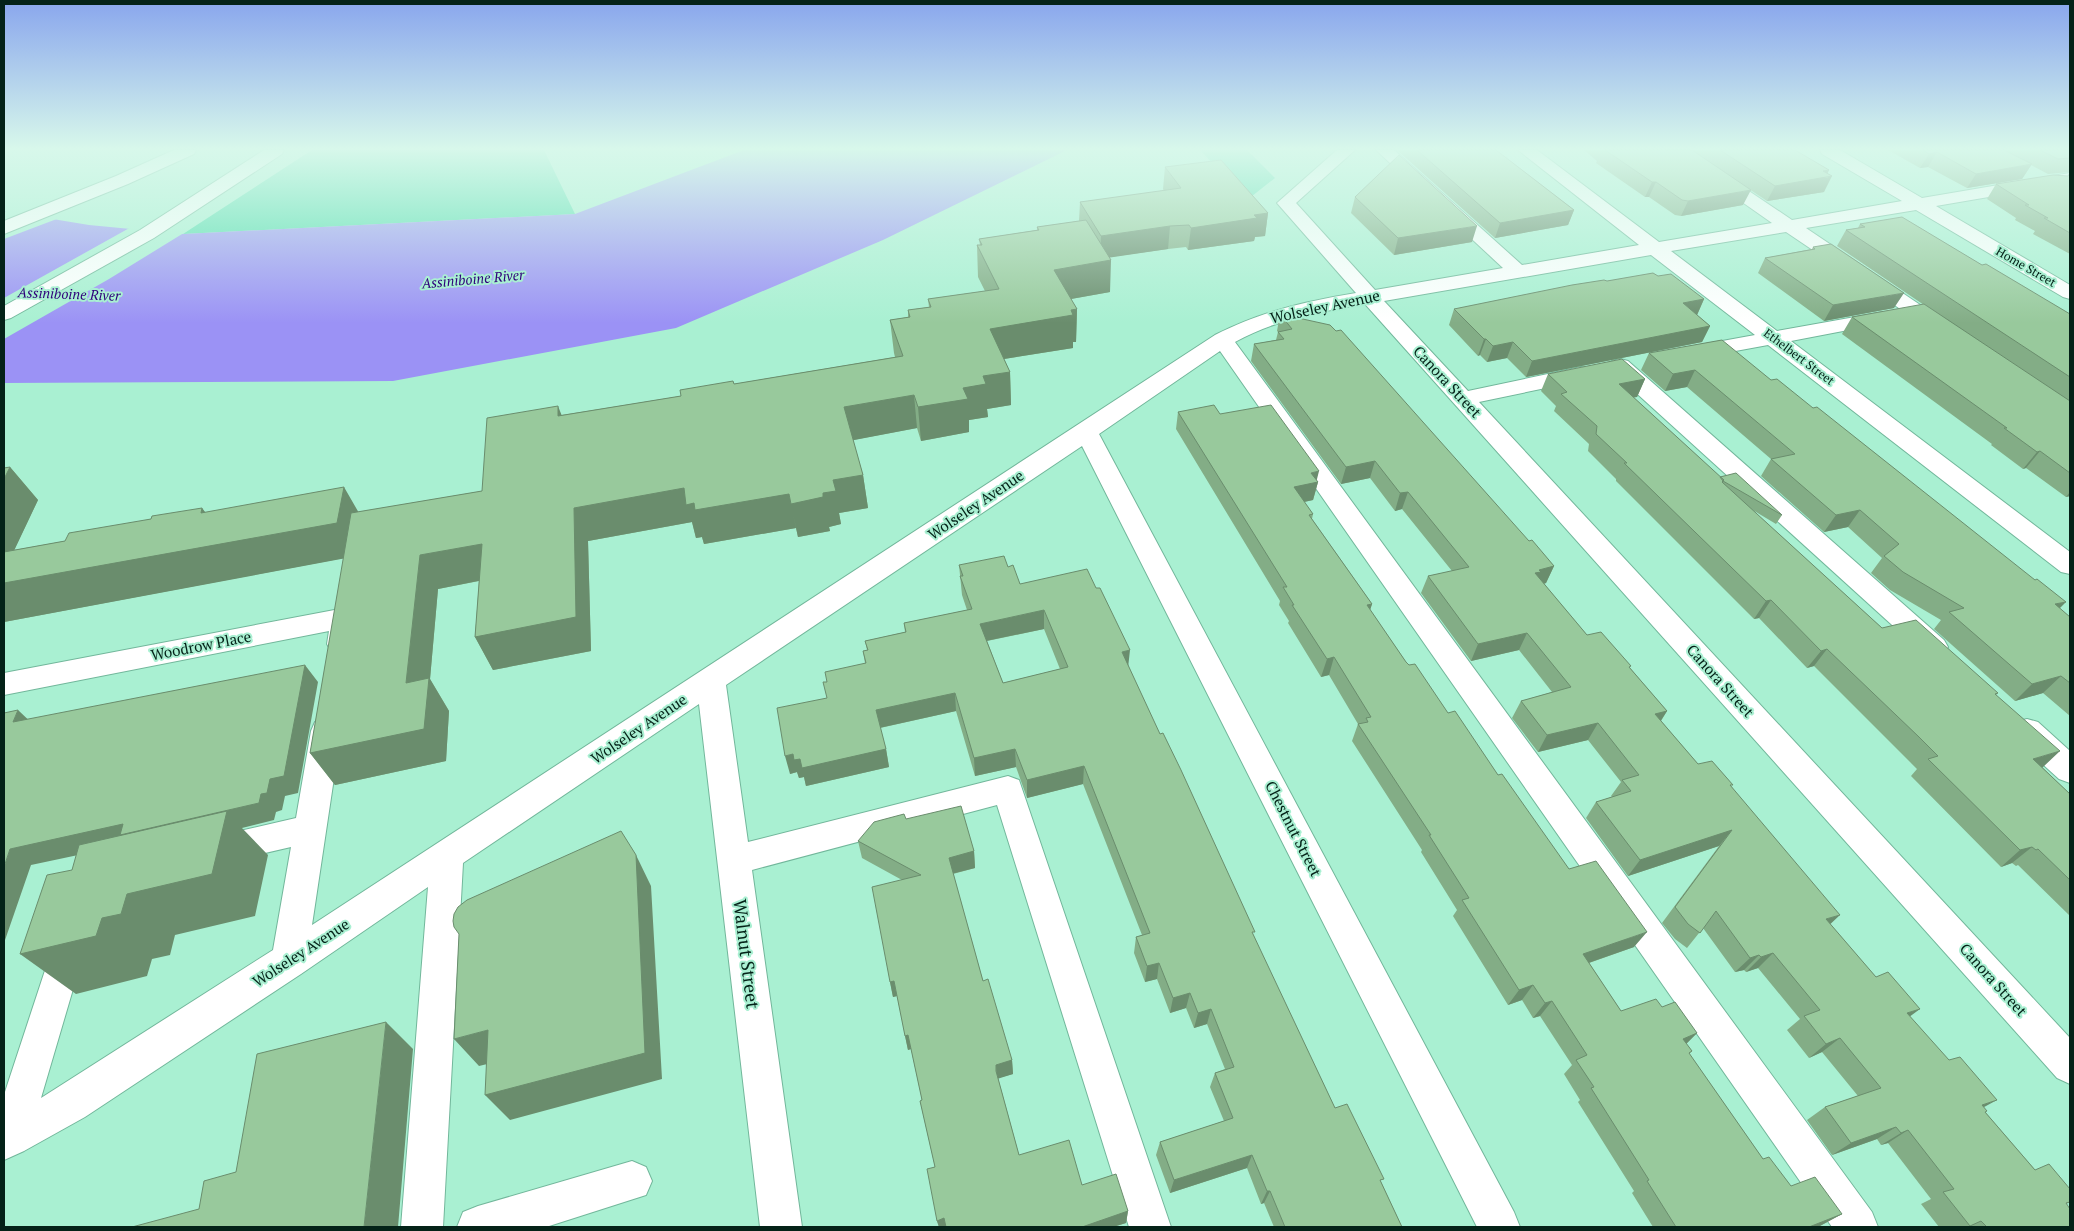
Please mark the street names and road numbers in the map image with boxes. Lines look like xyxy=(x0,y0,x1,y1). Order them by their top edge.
street label: Home Street xyxy=(1994,243,2059,290)
street label: Wolseley Avenue xyxy=(1268,285,1382,327)
street label: Ethelbert Street xyxy=(1761,325,1838,388)
street label: Canora Street xyxy=(1409,341,1487,422)
street label: Wolseley Avenue xyxy=(924,465,1027,544)
street label: Woodrow Place xyxy=(149,626,253,665)
street label: Canora Street xyxy=(1683,640,1759,721)
street label: Wolseley Avenue xyxy=(587,689,690,768)
street label: Chestnut Street xyxy=(1261,777,1327,880)
street label: Walnut Street xyxy=(728,898,766,1010)
street label: Wolseley Avenue xyxy=(248,913,353,991)
street label: Canora Street xyxy=(1956,939,2032,1020)

